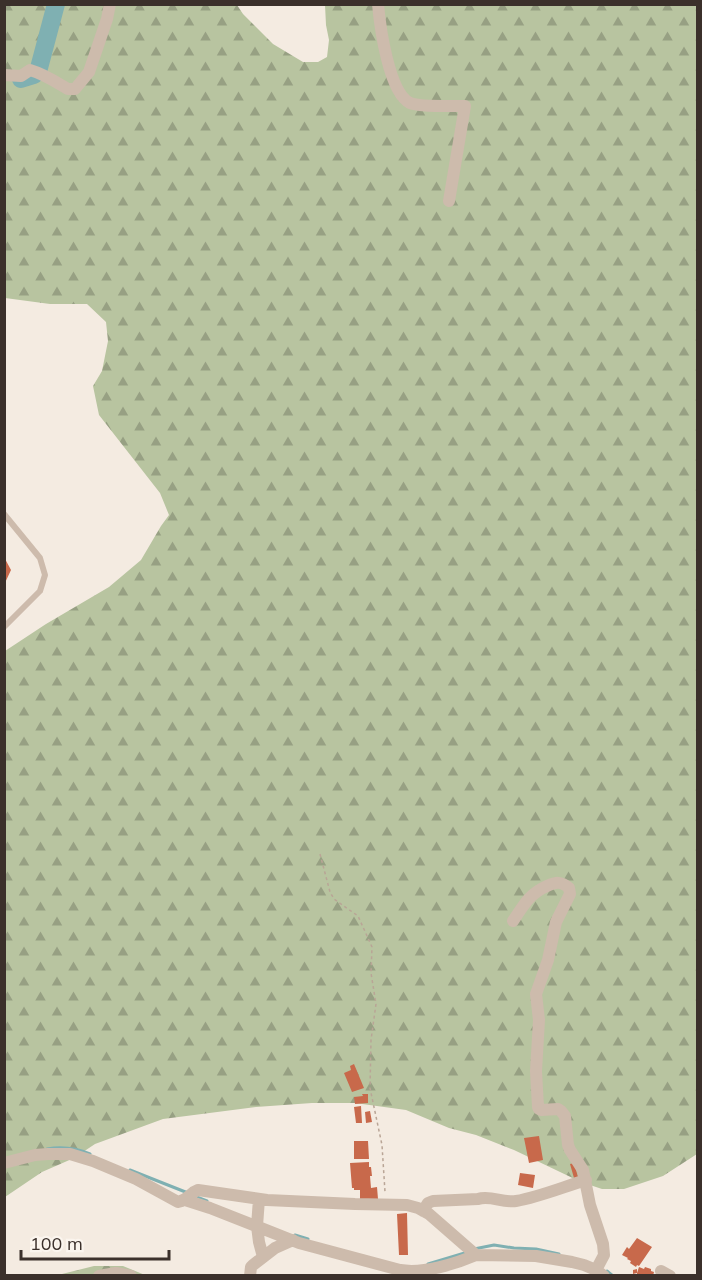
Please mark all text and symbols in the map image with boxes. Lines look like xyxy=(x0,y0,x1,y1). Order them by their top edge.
scale bar xyxy=(21,1223,170,1261)
text: 100 m xyxy=(30,1232,83,1255)

